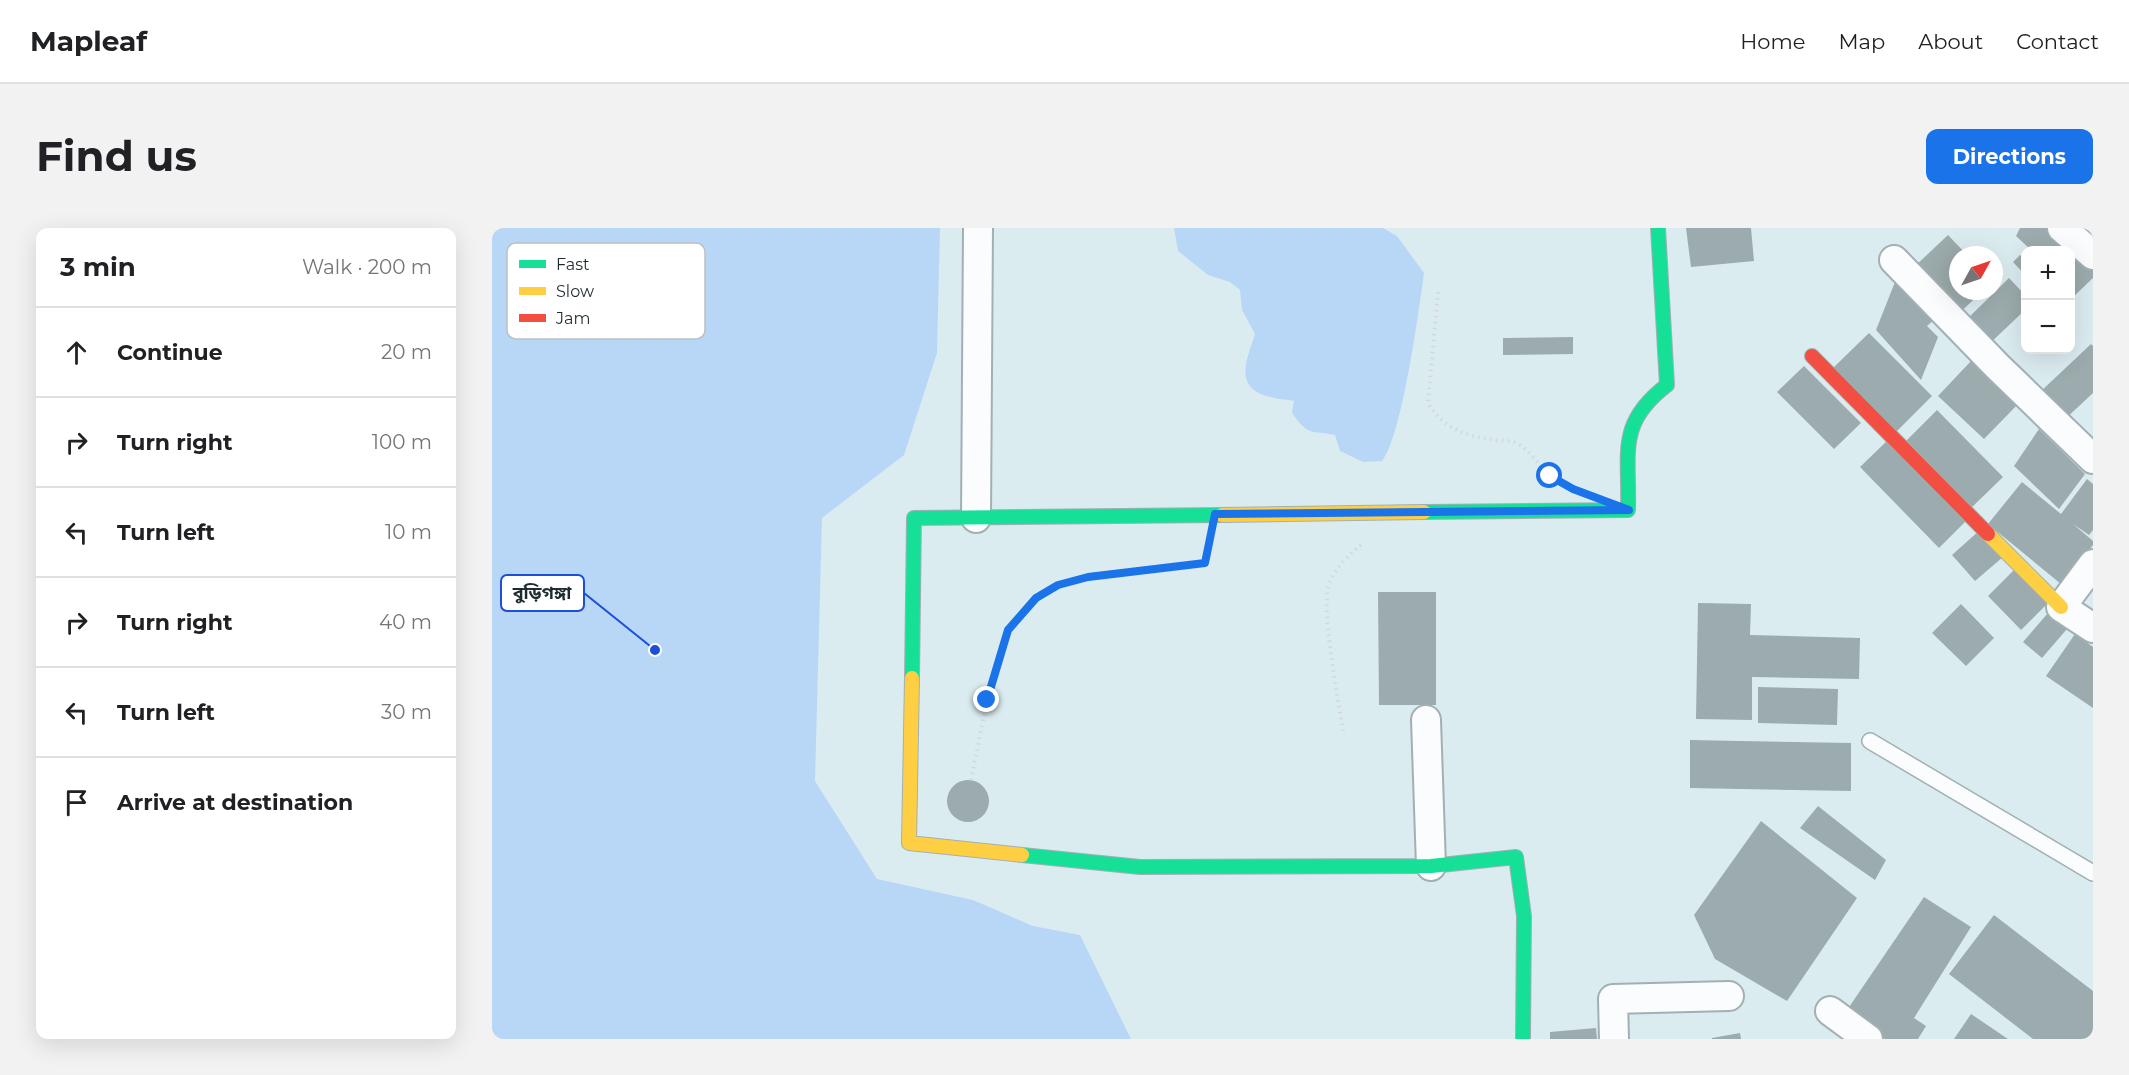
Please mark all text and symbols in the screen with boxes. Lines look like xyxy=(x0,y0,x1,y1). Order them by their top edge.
text: Mapleaf xyxy=(30,24,147,58)
text: Home xyxy=(1740,29,1805,54)
text: Map xyxy=(1838,29,1885,54)
text: About xyxy=(1918,29,1983,54)
text: Contact xyxy=(2016,29,2099,54)
button: Directions xyxy=(1926,129,2093,184)
text: Find us xyxy=(36,130,197,182)
legend xyxy=(507,243,705,339)
north arrow xyxy=(1949,246,2003,300)
map controls xyxy=(2021,246,2075,354)
button: + xyxy=(2021,246,2075,300)
text: 3 min xyxy=(60,251,136,283)
text: Walk · 200 m xyxy=(302,255,432,279)
text: Fast xyxy=(556,255,590,274)
text: Slow xyxy=(556,282,594,301)
button: − xyxy=(2021,300,2075,354)
text: Jam xyxy=(555,309,590,328)
icon: ahead xyxy=(60,336,93,369)
text: Continue xyxy=(117,339,223,366)
text: 20 m xyxy=(381,340,432,364)
icon: right xyxy=(60,426,93,459)
text: Turn right xyxy=(117,429,232,456)
text: 100 m xyxy=(372,430,432,454)
route start xyxy=(1536,462,1562,488)
icon: left xyxy=(60,516,93,549)
text: Turn left xyxy=(117,519,215,546)
text: 10 m xyxy=(385,520,432,544)
callout: বুড়িগঙ্গা xyxy=(501,575,584,611)
text: বুড়িগঙ্গা xyxy=(512,582,572,604)
icon: right xyxy=(60,606,93,639)
text: Turn right xyxy=(117,609,232,636)
text: 40 m xyxy=(379,610,432,634)
route end xyxy=(973,686,999,712)
icon: left xyxy=(60,696,93,729)
text: Turn left xyxy=(117,699,215,726)
text: 30 m xyxy=(381,700,432,724)
icon: arrive xyxy=(60,786,93,819)
text: Arrive at destination xyxy=(117,789,353,816)

